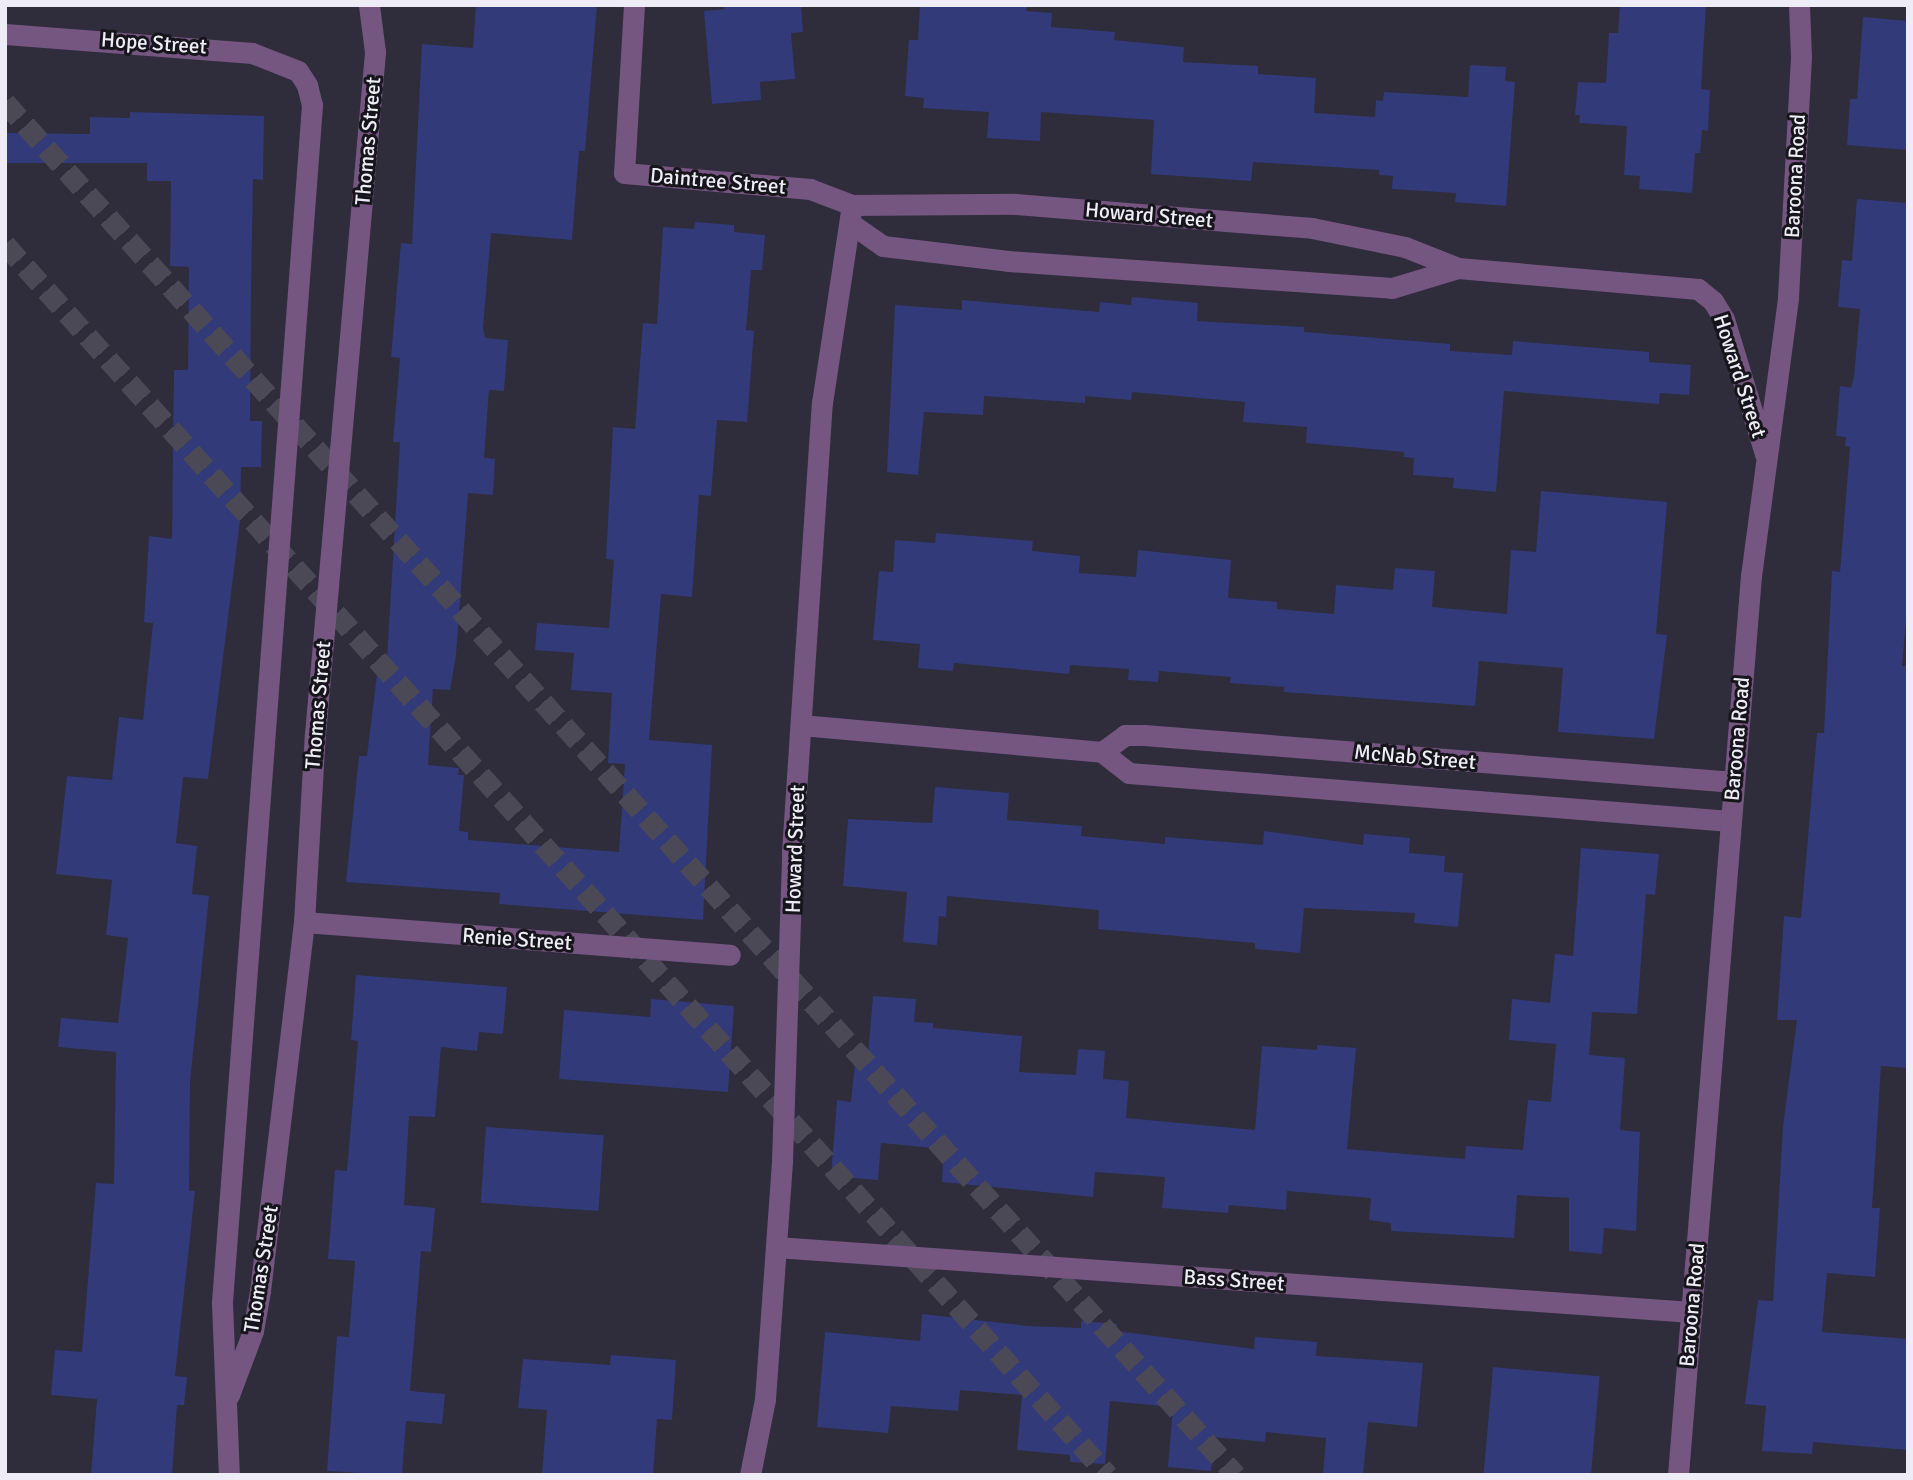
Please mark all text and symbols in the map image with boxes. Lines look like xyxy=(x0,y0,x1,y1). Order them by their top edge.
street label: Hope Street xyxy=(100,27,208,59)
street label: Thomas Street xyxy=(350,76,386,206)
street label: Baroona Road xyxy=(1779,113,1811,239)
street label: Daintree Street xyxy=(649,163,787,199)
street label: Howard Street xyxy=(1084,197,1214,233)
street label: Howard Street xyxy=(1708,311,1772,441)
street label: Thomas Street xyxy=(300,640,336,770)
street label: Baroona Road xyxy=(1719,676,1755,802)
street label: McNab Street xyxy=(1353,739,1477,775)
street label: Howard Street xyxy=(780,784,810,914)
street label: Renie Street xyxy=(461,923,573,955)
street label: Thomas Street xyxy=(238,1204,284,1334)
street label: Baroona Road xyxy=(1674,1242,1710,1368)
street label: Bass Street xyxy=(1183,1264,1285,1296)

